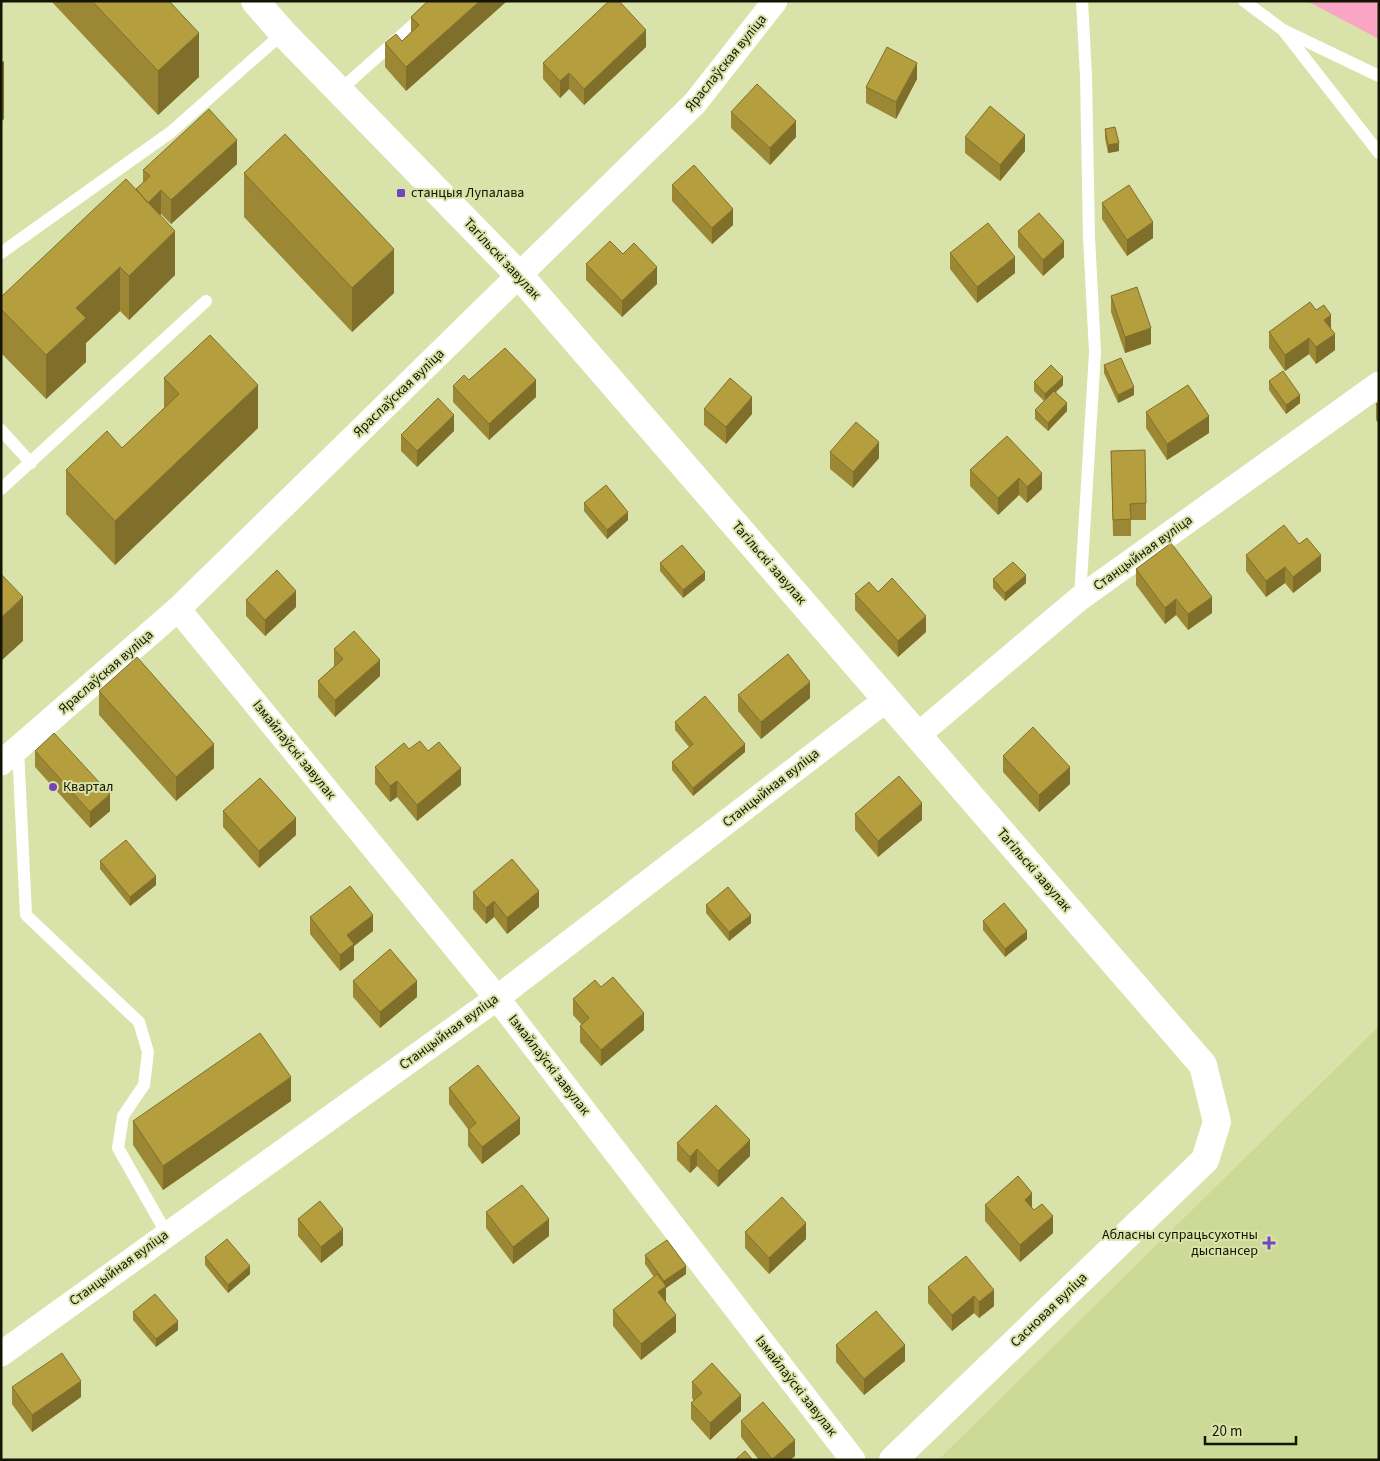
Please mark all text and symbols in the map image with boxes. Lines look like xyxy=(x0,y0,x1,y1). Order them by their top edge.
street label: Яраслаўская вуліца xyxy=(681,10,771,116)
place label: станцыя Лупалава xyxy=(411,183,524,203)
marker: станцыя Лупалава xyxy=(395,187,407,199)
street label: Тагільскі завулак xyxy=(459,214,545,304)
street label: Яраслаўская вуліца xyxy=(349,344,449,442)
street label: Станцыйная вуліца xyxy=(1089,510,1197,596)
street label: Тагільскі завулак xyxy=(727,517,811,609)
street label: Яраслаўская вуліца xyxy=(54,625,158,719)
street label: Ізмайлаўскі завулак xyxy=(248,696,340,804)
street label: Станцыйная вуліца xyxy=(718,744,824,832)
place label: Квартал xyxy=(63,777,113,797)
marker: Квартал xyxy=(47,781,59,793)
street label: Тагільскі завулак xyxy=(992,824,1076,916)
street label: Станцыйная вуліца xyxy=(395,989,503,1075)
street label: Ізмайлаўскі завулак xyxy=(503,1010,595,1120)
street label: Станцыйная вуліца xyxy=(65,1225,173,1311)
place label: Абласны супрацьсухотны дыспансер xyxy=(1102,1225,1258,1261)
marker: Абласны супрацьсухотны дыспансер xyxy=(1262,1236,1276,1250)
street label: Сасновая вуліца xyxy=(1006,1268,1092,1352)
street label: Ізмайлаўскі завулак xyxy=(750,1331,842,1441)
scale bar xyxy=(1205,1414,1296,1446)
text: 20 m xyxy=(1212,1421,1242,1442)

